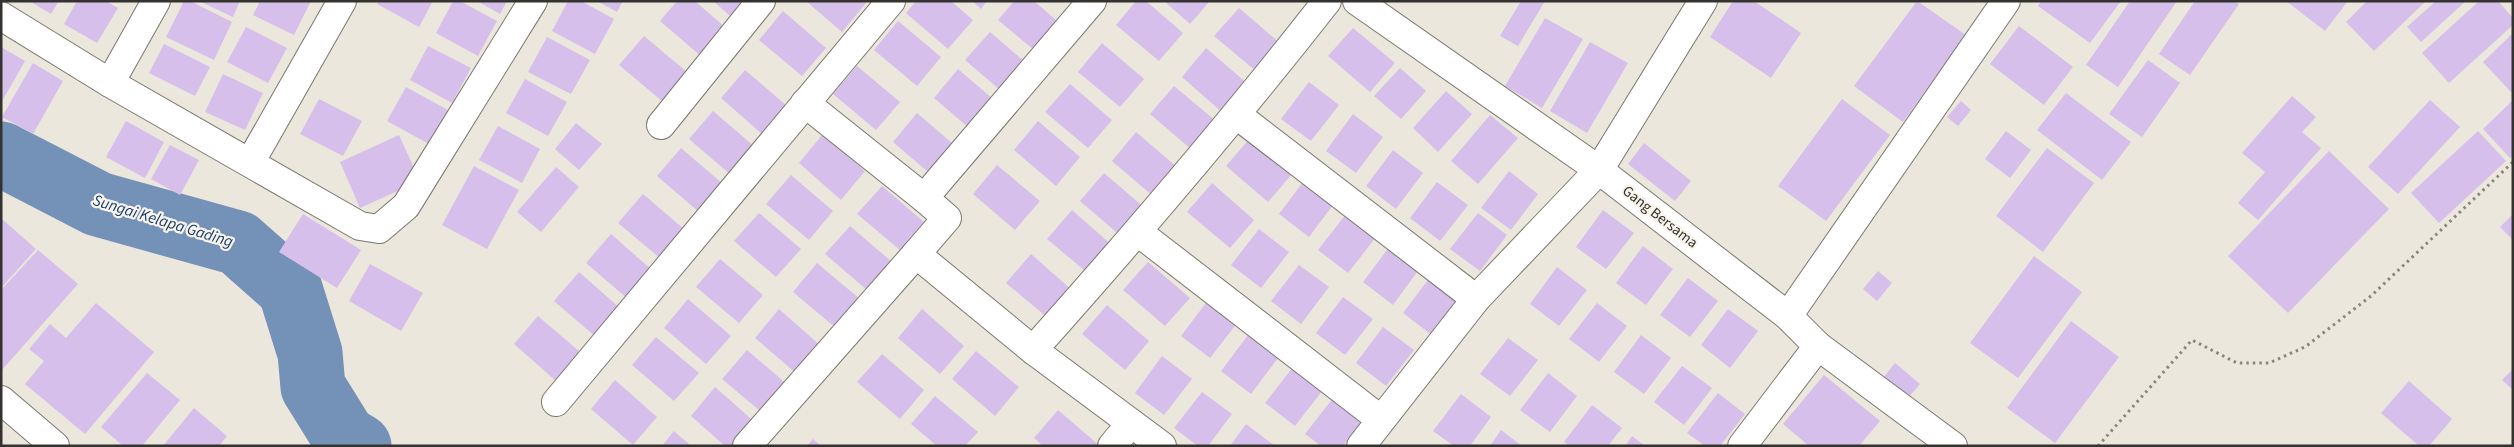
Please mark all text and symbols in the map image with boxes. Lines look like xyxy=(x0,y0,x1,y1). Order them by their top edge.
street label: Gang Bersama xyxy=(1618,181,1702,253)
water label: Sungai Kelapa Gading xyxy=(90,189,236,253)

